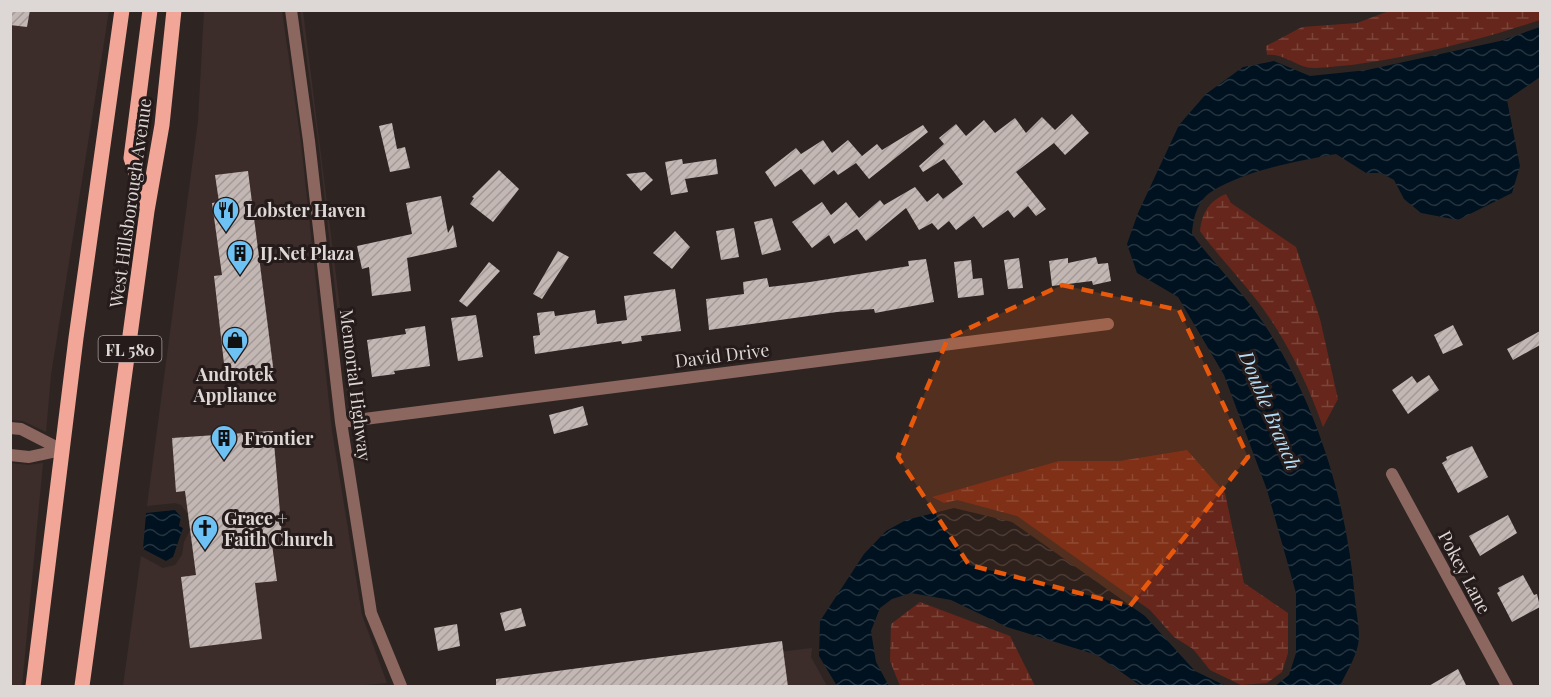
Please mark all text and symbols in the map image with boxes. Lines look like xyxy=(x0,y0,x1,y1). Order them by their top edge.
street label: West Hillsborough Avenue xyxy=(103,97,157,310)
restaurant icon: Lobster Haven xyxy=(211,195,241,233)
place label: Lobster Haven xyxy=(246,198,366,222)
building icon: IJ.Net Plaza xyxy=(225,238,255,276)
place label: IJ.Net Plaza xyxy=(260,241,355,265)
street label: Memorial Highway xyxy=(335,308,377,462)
shop icon: Androtek Appliance xyxy=(220,325,250,363)
road number: FL 580 xyxy=(98,336,162,362)
street label: David Drive xyxy=(673,337,771,373)
water label: Double Branch xyxy=(1233,345,1308,474)
place label: Androtek Appliance xyxy=(192,362,277,407)
building icon: Frontier xyxy=(209,423,239,461)
place label: Frontier xyxy=(244,426,314,450)
place label: Grace + Faith Church xyxy=(224,506,333,551)
church icon: Grace + Faith Church xyxy=(190,513,220,551)
street label: Pokey Lane xyxy=(1433,526,1497,618)

